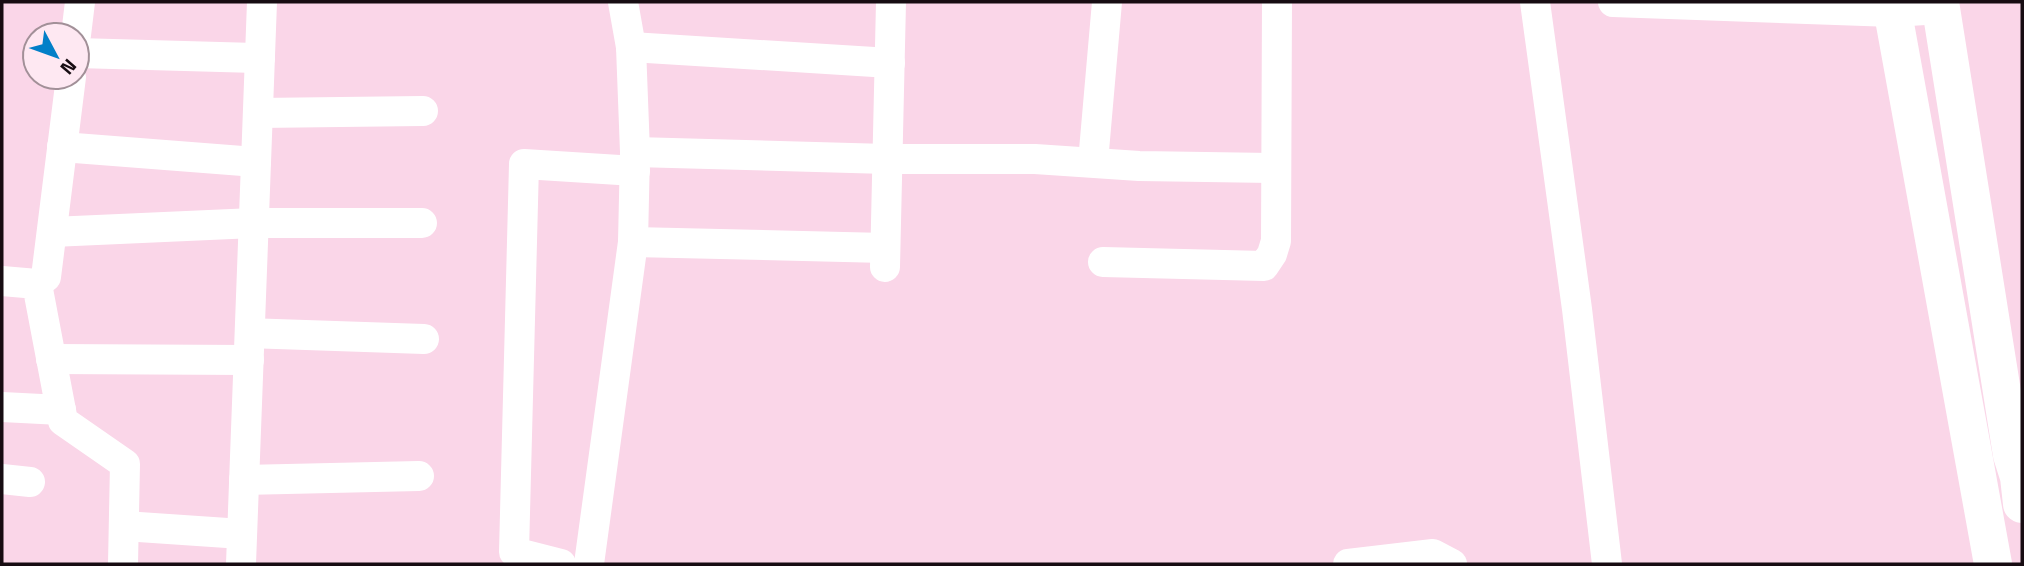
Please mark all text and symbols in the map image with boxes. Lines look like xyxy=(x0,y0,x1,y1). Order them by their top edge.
north arrow xyxy=(21,21,91,91)
text: N xyxy=(54,53,84,82)

